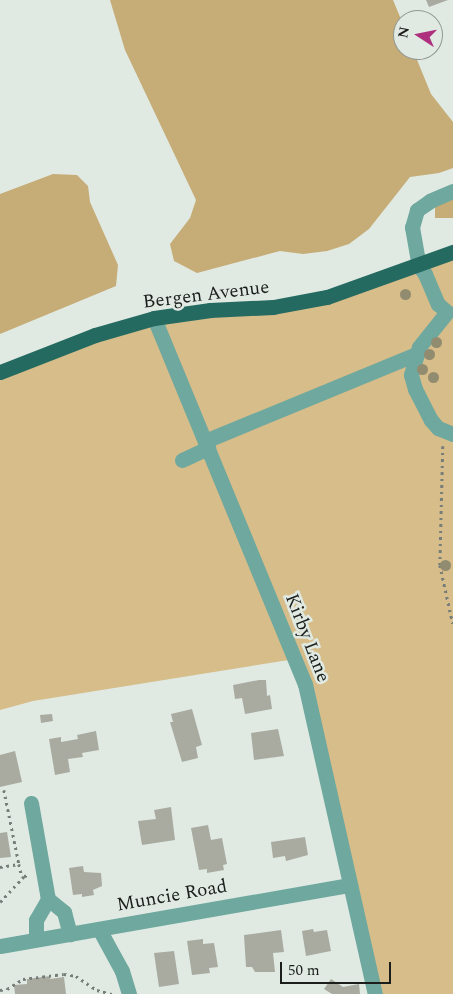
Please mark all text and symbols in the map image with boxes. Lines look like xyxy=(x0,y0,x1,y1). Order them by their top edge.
north arrow xyxy=(393,10,443,60)
text: N xyxy=(392,25,415,40)
street label: Bergen Avenue xyxy=(141,276,271,314)
street label: Kirby Lane xyxy=(280,590,334,686)
street label: Muncie Road xyxy=(115,875,229,917)
scale bar xyxy=(283,952,394,984)
text: 50 m xyxy=(288,959,320,982)

